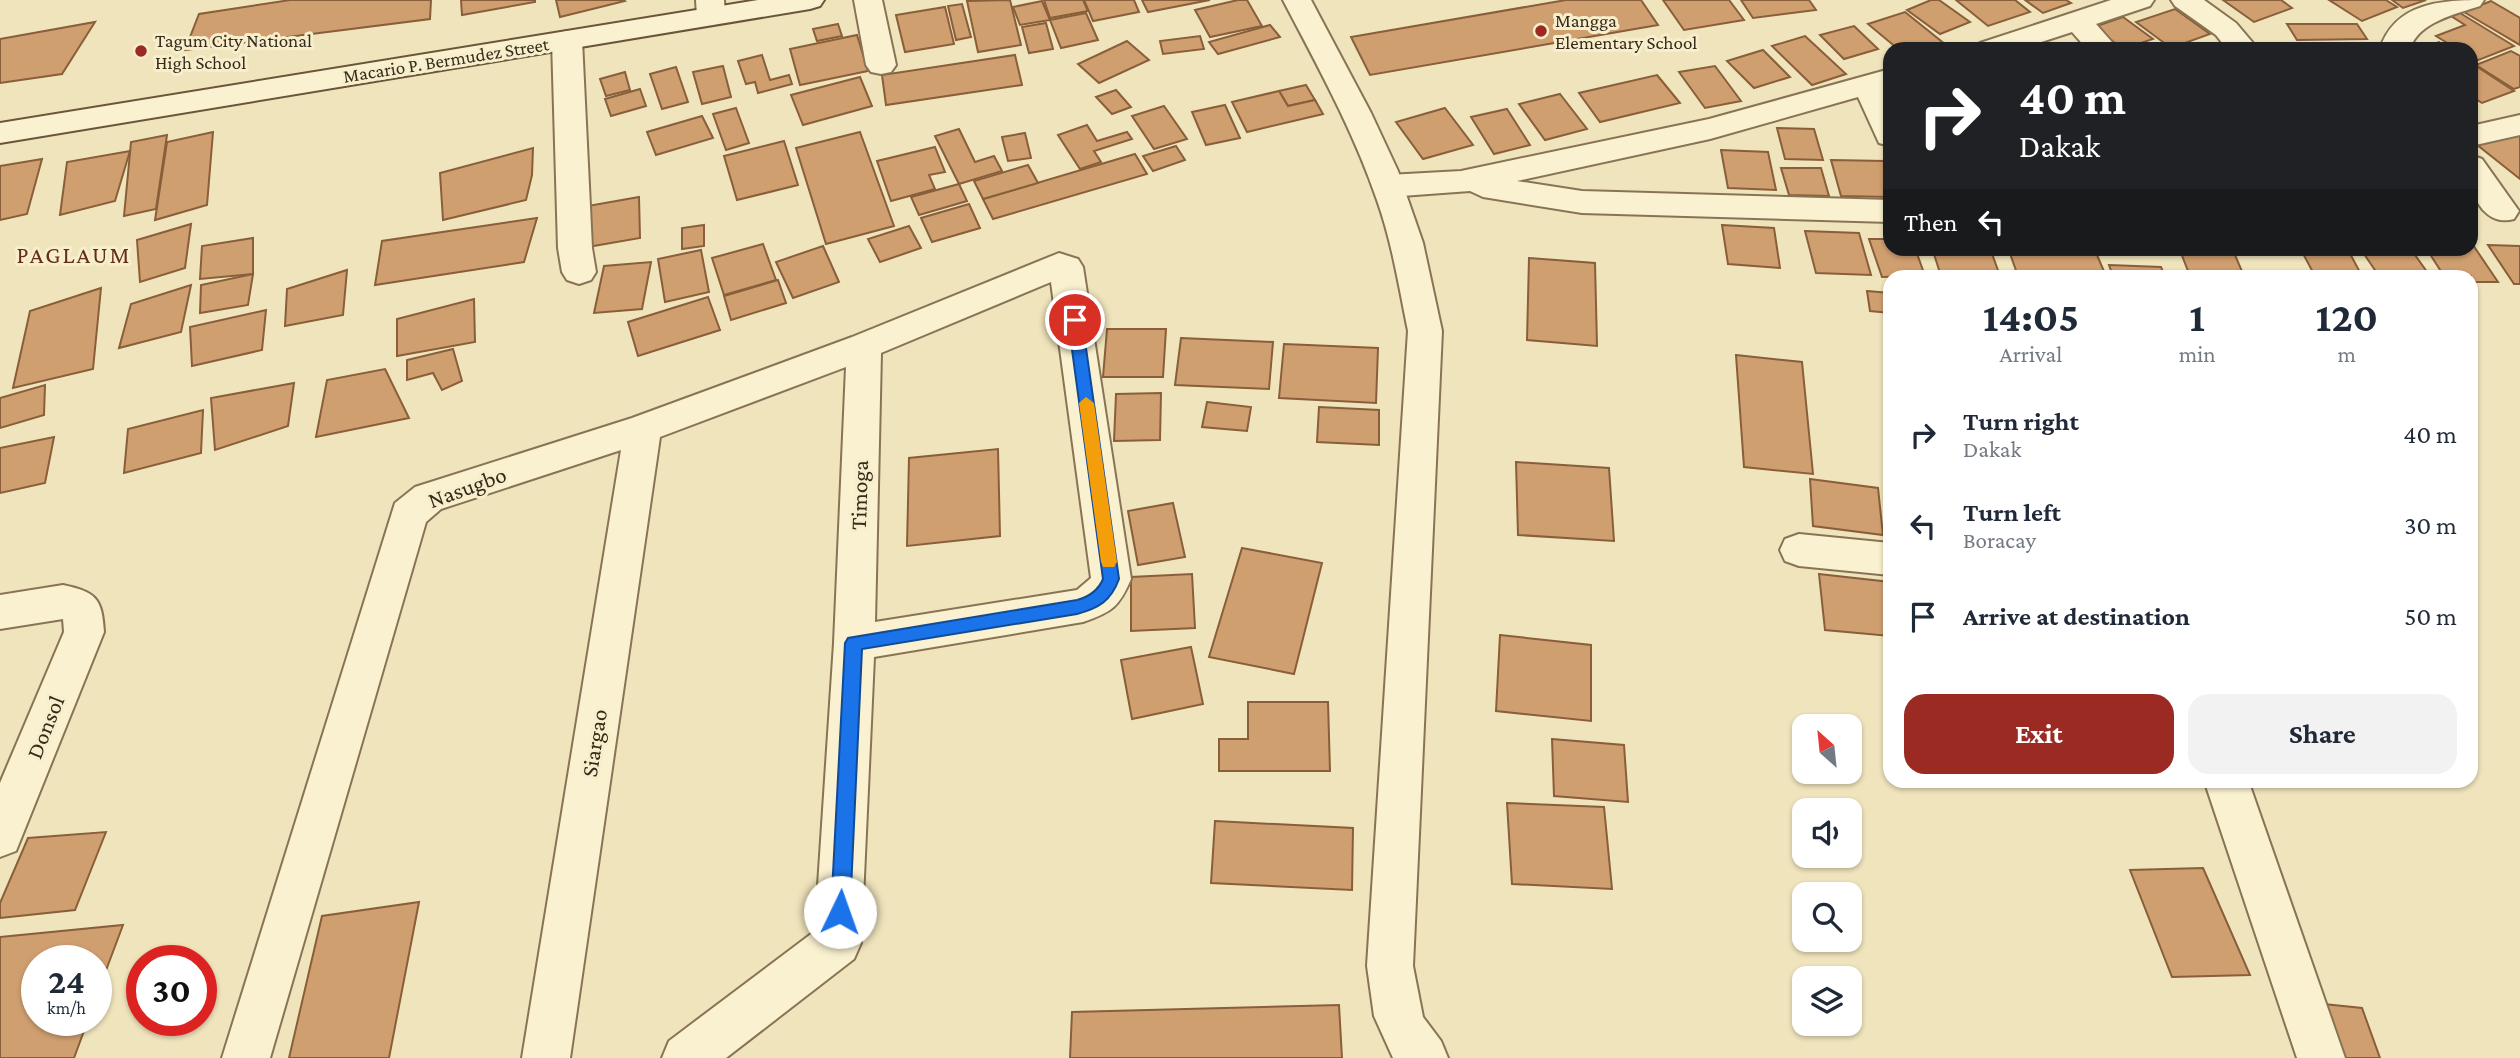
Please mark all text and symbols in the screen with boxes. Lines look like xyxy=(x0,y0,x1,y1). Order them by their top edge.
place label: Mangga Elementary School xyxy=(1555,10,1697,53)
marker: Mangga Elementary School xyxy=(1533,23,1549,39)
place label: Tagum City National High School xyxy=(155,30,312,73)
street label: Macario P. Bermudez Street xyxy=(342,33,551,87)
marker: Tagum City National High School xyxy=(133,43,149,59)
icon: right xyxy=(1904,70,1995,161)
text: 40 m xyxy=(2019,70,2126,125)
text: Dakak xyxy=(2019,128,2100,164)
icon: left xyxy=(1972,203,2010,241)
text: Then xyxy=(1904,208,1958,237)
district label: PAGLAUM xyxy=(17,241,131,268)
pin xyxy=(1045,290,1105,350)
text: 14:05 xyxy=(1983,293,2079,340)
text: 1 xyxy=(2189,293,2205,340)
text: 120 xyxy=(2315,293,2378,340)
icon: arrive xyxy=(1056,301,1094,339)
text: Arrival xyxy=(2000,341,2062,367)
text: min xyxy=(2179,341,2216,367)
text: m xyxy=(2338,341,2356,367)
text: Turn right xyxy=(1963,407,2079,436)
icon: right xyxy=(1904,416,1942,454)
text: 40 m xyxy=(2403,420,2457,449)
text: Dakak xyxy=(1963,436,2021,462)
street label: Timoga xyxy=(845,459,873,530)
street label: Nasugbo xyxy=(424,461,510,513)
text: Turn left xyxy=(1963,498,2061,527)
icon: left xyxy=(1904,507,1942,545)
text: 30 m xyxy=(2404,511,2457,540)
text: Boracay xyxy=(1963,527,2036,553)
icon: arrive xyxy=(1904,598,1942,636)
text: Arrive at destination xyxy=(1963,602,2190,631)
text: 50 m xyxy=(2404,602,2457,631)
street label: Donsol xyxy=(21,692,69,762)
button: Exit xyxy=(1904,694,2174,774)
button: Share xyxy=(2188,694,2457,774)
street label: Siargao xyxy=(576,707,612,779)
north arrow xyxy=(1792,714,1862,784)
map controls xyxy=(1792,714,1862,1036)
button: sound xyxy=(1792,798,1862,868)
position arrow xyxy=(803,875,877,949)
button: search xyxy=(1792,882,1862,952)
speed limit sign: 30 xyxy=(126,945,217,1036)
text: 24 xyxy=(48,962,85,1001)
button: layers xyxy=(1792,966,1862,1036)
text: km/h xyxy=(47,998,86,1018)

